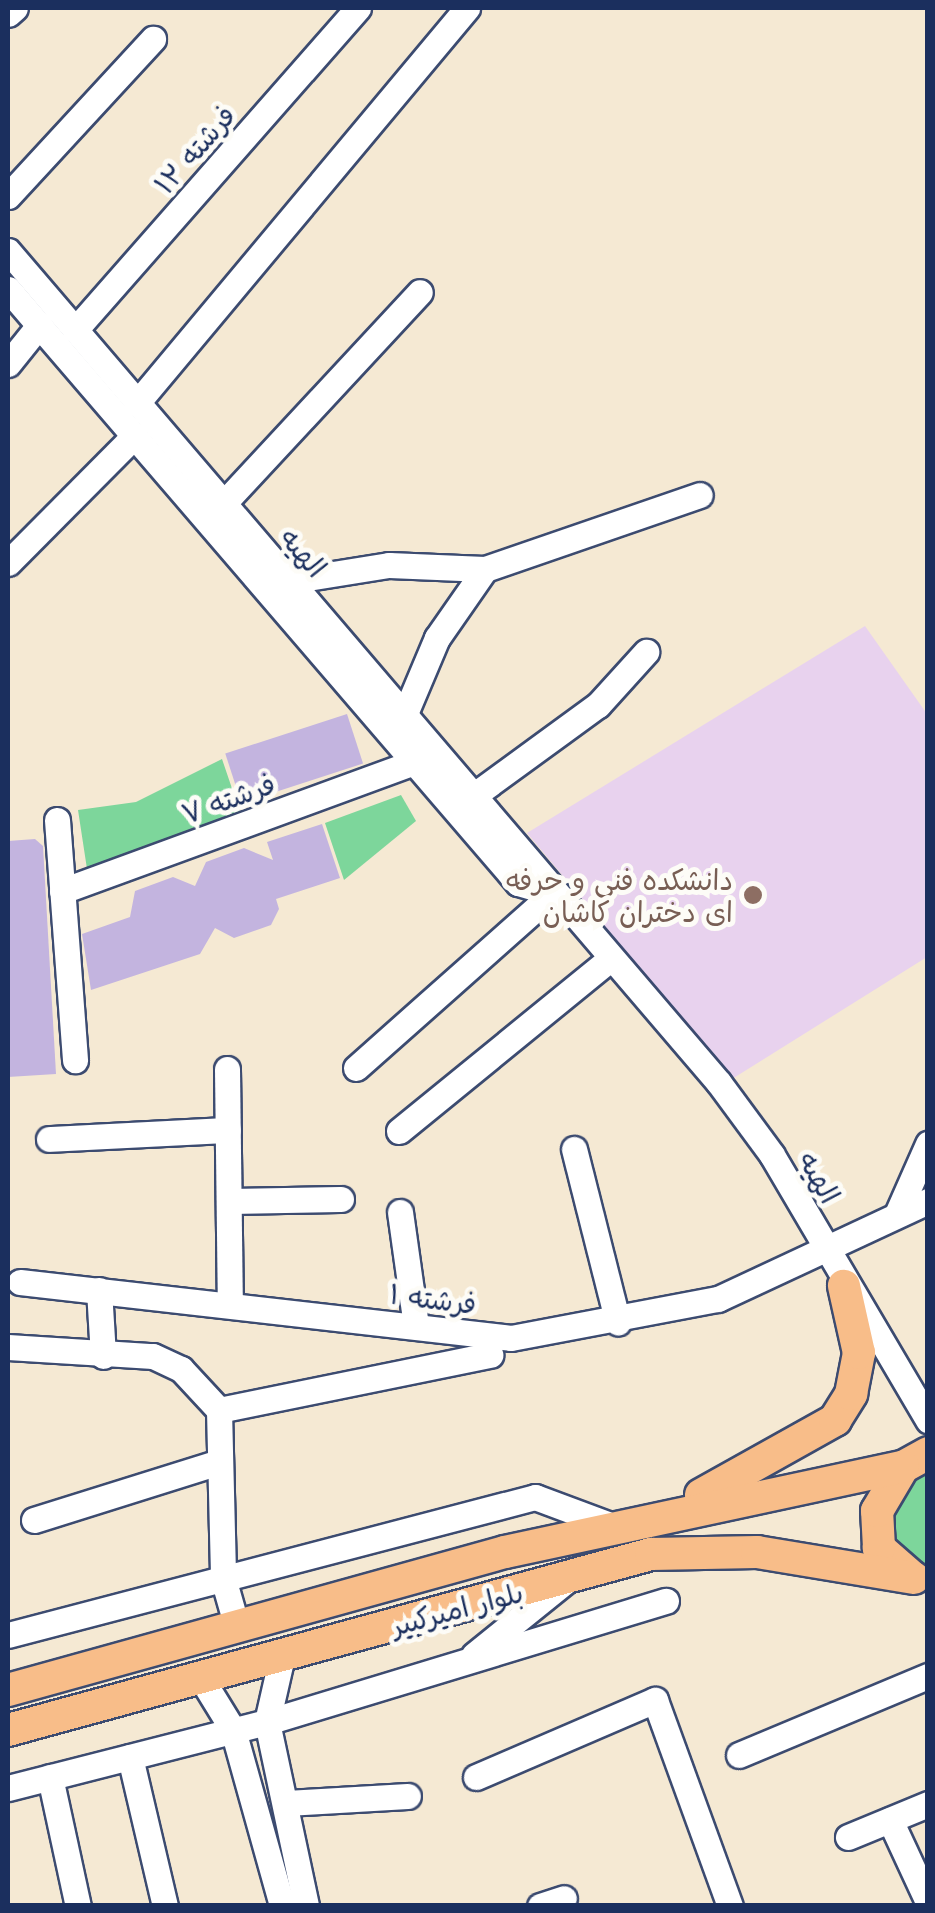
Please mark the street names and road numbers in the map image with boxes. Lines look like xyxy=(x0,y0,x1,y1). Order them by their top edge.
street label: فرشته ۱۲ xyxy=(146,98,242,200)
street label: الهیه xyxy=(274,520,334,584)
street label: فرشته ۷ xyxy=(177,766,279,830)
street label: الهیه xyxy=(792,1145,848,1209)
street label: فرشته ۱ xyxy=(388,1276,478,1320)
street label: بلوار امیرکبیر xyxy=(388,1574,526,1642)

